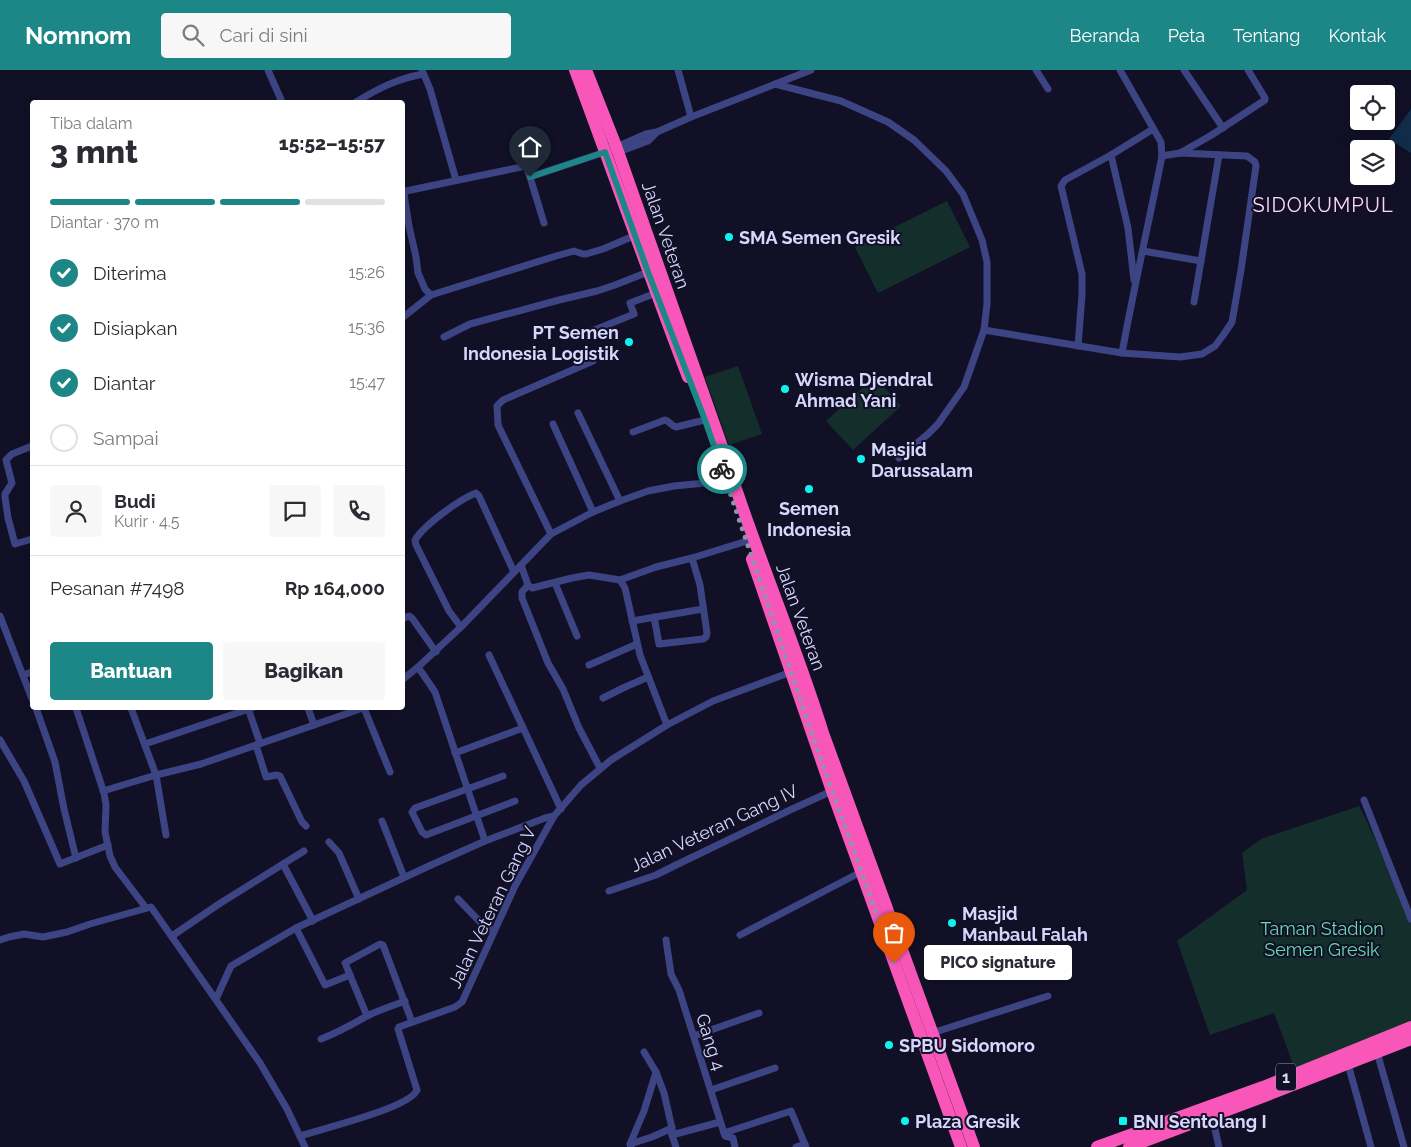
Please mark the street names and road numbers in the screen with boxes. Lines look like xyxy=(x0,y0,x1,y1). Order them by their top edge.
street label: Jalan Veteran xyxy=(638,179,694,291)
street label: Jalan Veteran xyxy=(772,561,830,673)
street label: Jalan Veteran Gang IV xyxy=(627,780,801,876)
street label: Jalan Veteran Gang V xyxy=(444,823,540,991)
street label: Gang 4 xyxy=(692,1011,730,1073)
road number: 1 xyxy=(1276,1064,1296,1090)

